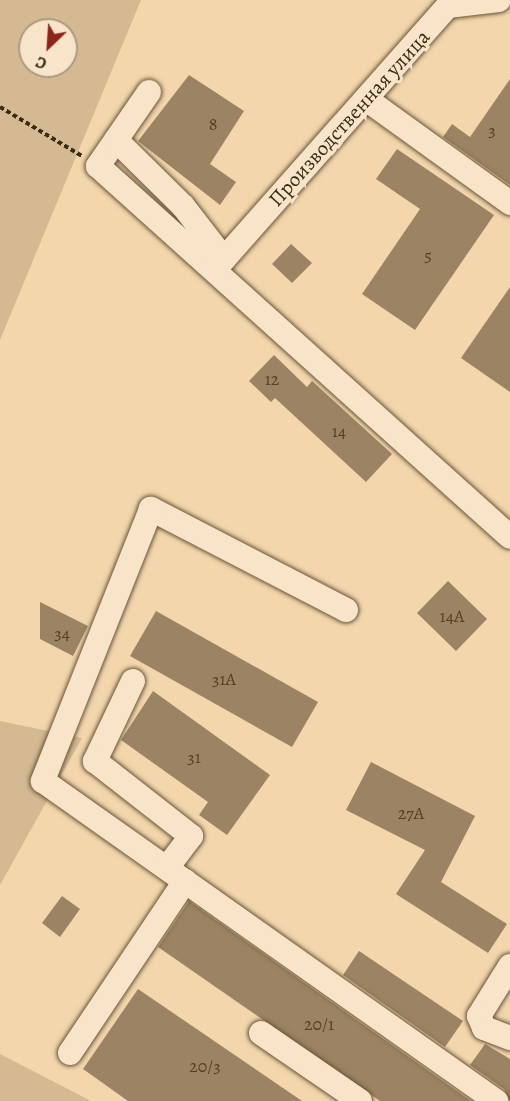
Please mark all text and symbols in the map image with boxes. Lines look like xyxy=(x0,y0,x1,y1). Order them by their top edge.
north arrow xyxy=(18,18,78,78)
street label: Производственная улица xyxy=(263,25,435,211)
text: С xyxy=(32,50,50,75)
house number: 8 xyxy=(209,113,217,135)
house number: 3 xyxy=(488,119,496,141)
house number: 5 xyxy=(424,244,432,266)
house number: 12 xyxy=(265,368,279,390)
house number: 14 xyxy=(332,420,346,442)
house number: 14А xyxy=(440,605,464,627)
house number: 34 xyxy=(54,622,70,644)
house number: 31А xyxy=(212,668,236,690)
house number: 31 xyxy=(187,746,201,768)
house number: 27А xyxy=(398,802,424,824)
house number: 20/1 xyxy=(304,1013,334,1035)
house number: 20/3 xyxy=(189,1055,221,1077)

